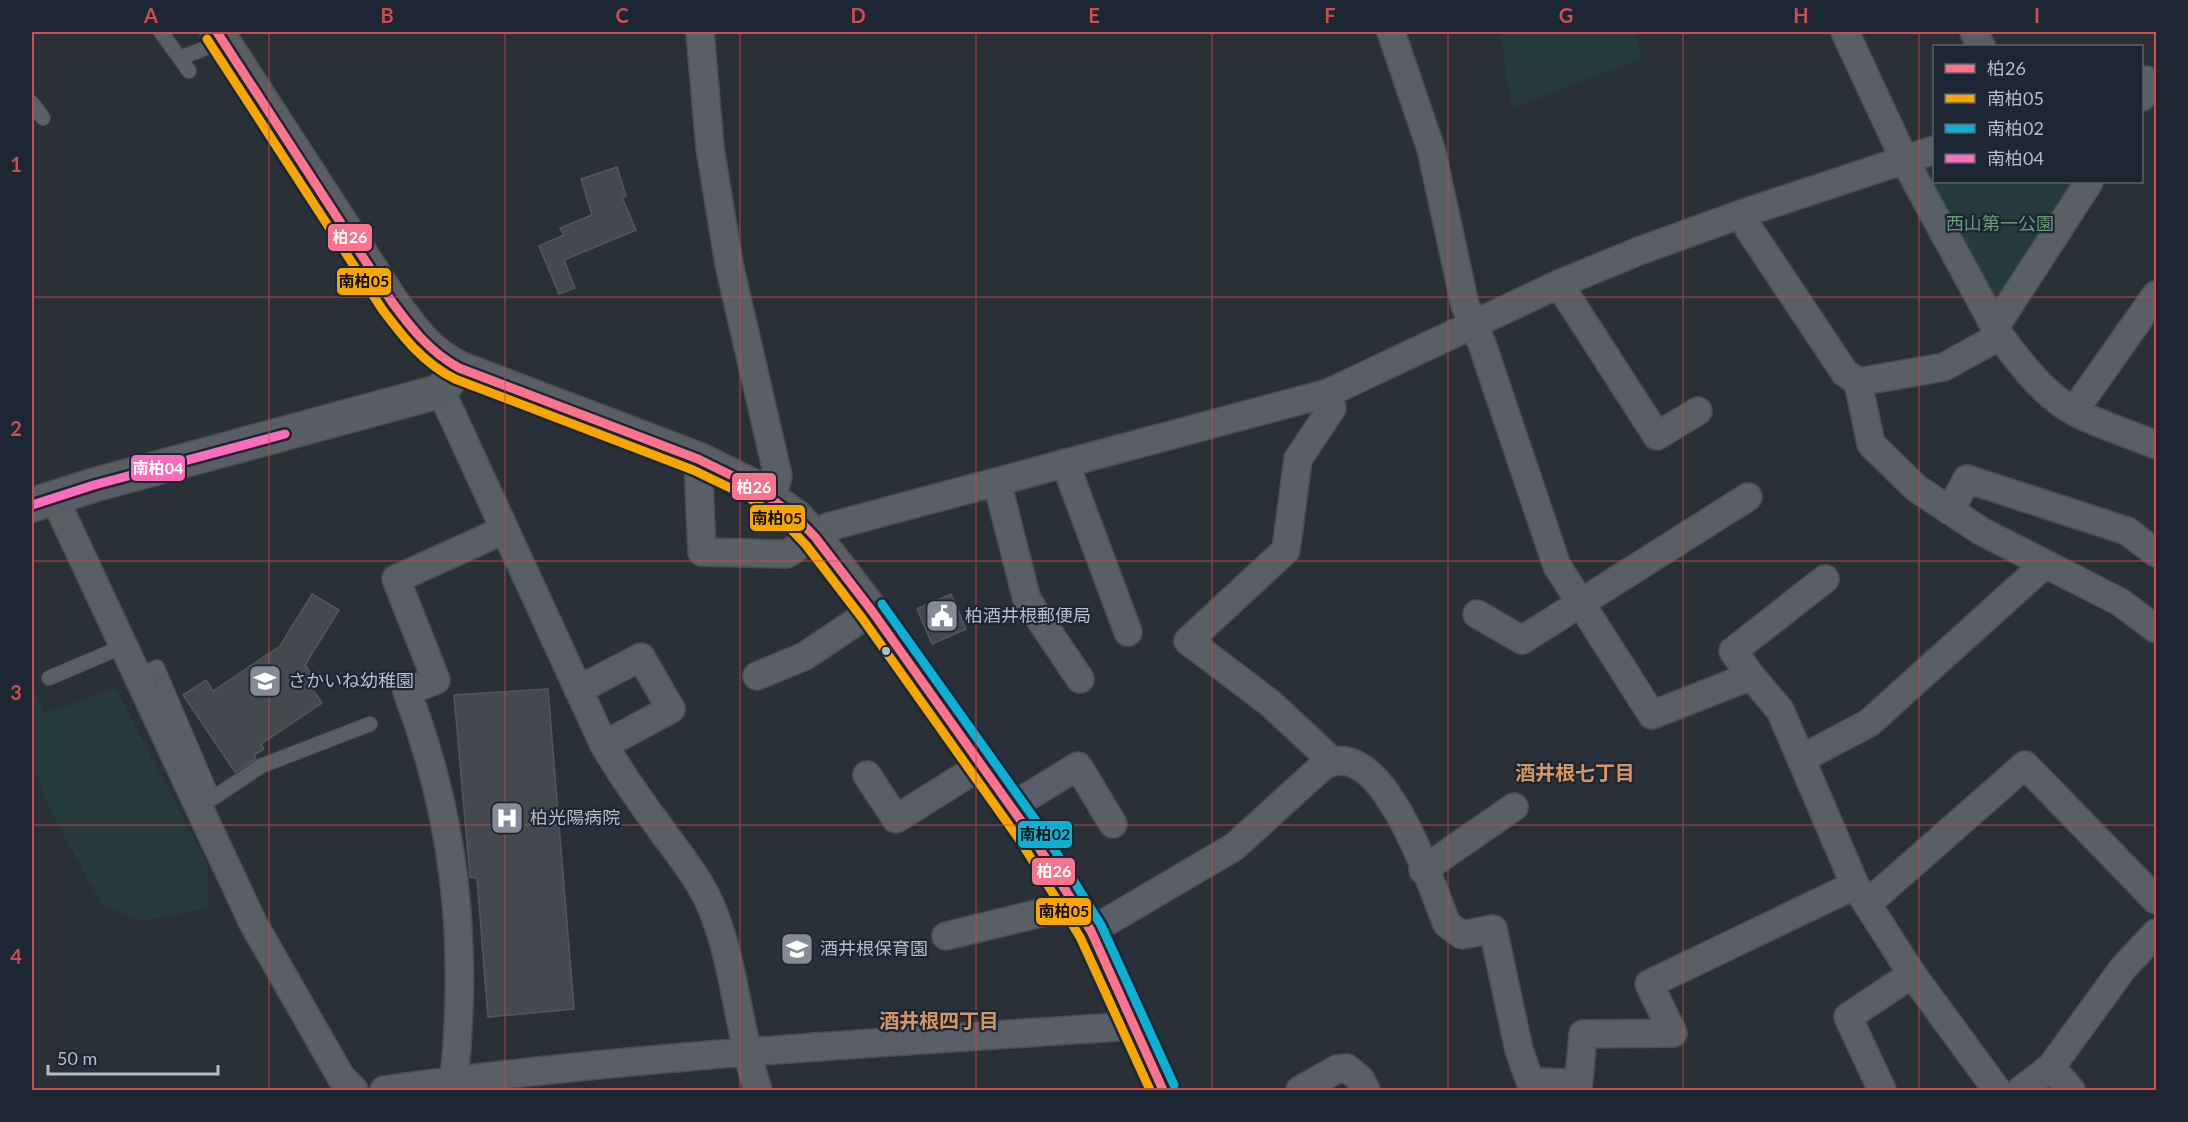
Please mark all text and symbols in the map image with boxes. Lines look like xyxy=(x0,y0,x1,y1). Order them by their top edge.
text: A xyxy=(143,3,158,27)
text: B xyxy=(380,3,394,27)
text: C xyxy=(615,3,629,27)
text: D xyxy=(850,3,866,27)
text: E xyxy=(1088,3,1100,27)
text: F xyxy=(1324,3,1336,27)
text: G xyxy=(1559,3,1573,27)
text: H xyxy=(1793,3,1809,27)
text: I xyxy=(2034,3,2040,27)
legend xyxy=(1933,45,2143,183)
text: 柏26 xyxy=(1987,57,2026,79)
text: 南柏05 xyxy=(1987,87,2044,109)
text: 南柏02 xyxy=(1987,117,2044,139)
text: 南柏04 xyxy=(1987,147,2044,169)
text: 1 xyxy=(10,152,22,176)
park label: 西山第一公園 xyxy=(1946,212,2054,234)
line badge: 柏26 xyxy=(327,223,373,252)
text: 柏26 xyxy=(333,227,367,246)
line badge: 南柏05 xyxy=(336,267,392,296)
text: 南柏05 xyxy=(339,271,389,290)
text: 2 xyxy=(10,416,22,440)
line badge: 南柏04 xyxy=(130,454,186,482)
text: 南柏04 xyxy=(133,458,183,477)
line badge: 柏26 xyxy=(731,472,777,501)
text: 柏26 xyxy=(737,477,771,496)
line badge: 南柏05 xyxy=(749,504,806,532)
text: 南柏05 xyxy=(752,508,802,527)
public building icon: 柏酒井根郵便局 xyxy=(924,598,960,634)
place label: 柏酒井根郵便局 xyxy=(965,604,1091,626)
unlabelled marker xyxy=(880,645,892,657)
school or university icon: さかいね幼稚園 xyxy=(247,663,283,699)
place label: さかいね幼稚園 xyxy=(288,669,414,691)
text: 3 xyxy=(10,680,22,704)
district label: 酒井根七丁目 xyxy=(1515,760,1635,784)
hospital icon: 柏光陽病院 xyxy=(489,800,525,836)
place label: 柏光陽病院 xyxy=(530,806,620,828)
line badge: 南柏02 xyxy=(1017,820,1073,849)
text: 南柏02 xyxy=(1020,824,1070,843)
line badge: 柏26 xyxy=(1031,857,1076,886)
text: 柏26 xyxy=(1037,861,1071,880)
line badge: 南柏05 xyxy=(1035,897,1092,926)
text: 南柏05 xyxy=(1039,901,1089,920)
school or university icon: 酒井根保育園 xyxy=(779,931,815,967)
place label: 酒井根保育園 xyxy=(820,937,928,959)
text: 4 xyxy=(10,944,22,968)
district label: 酒井根四丁目 xyxy=(879,1008,999,1032)
scale bar xyxy=(48,1038,218,1076)
text: 50 m xyxy=(57,1047,97,1069)

